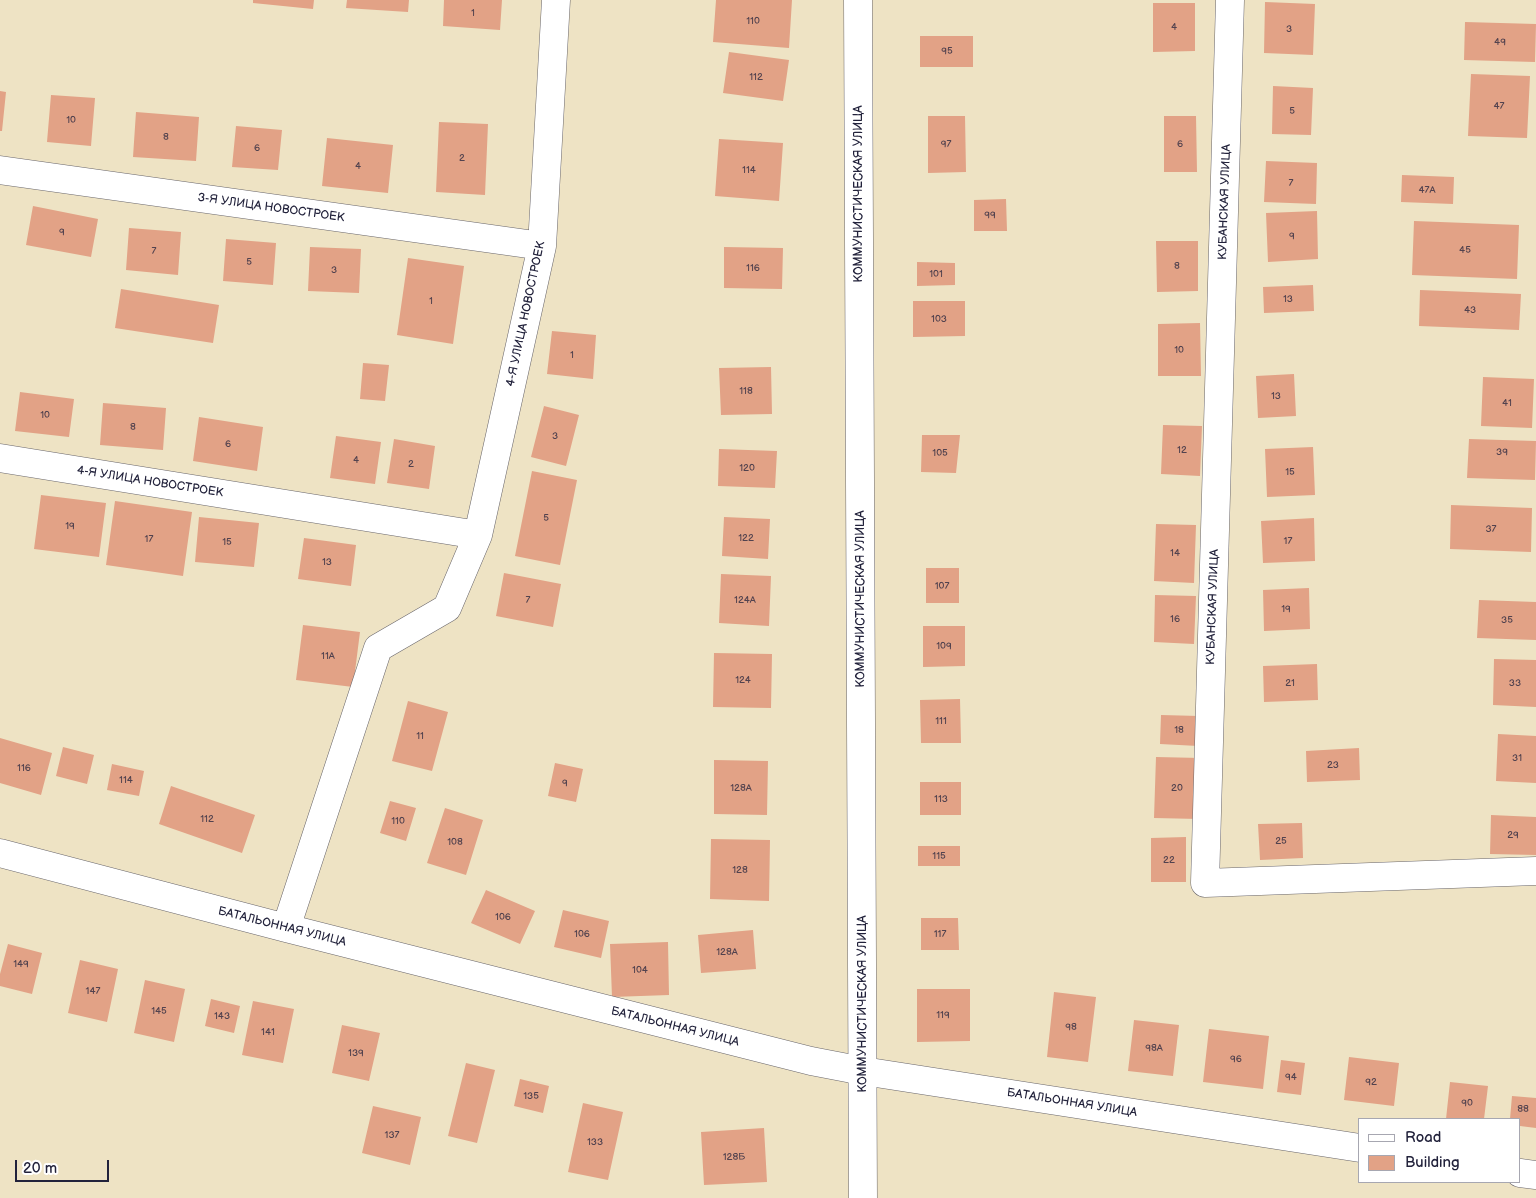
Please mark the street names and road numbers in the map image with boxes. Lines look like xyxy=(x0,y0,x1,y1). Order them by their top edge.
street label: КОММУНИСТИЧЕСКАЯ УЛИЦА xyxy=(852,105,866,283)
street label: КУБАНСКАЯ УЛИЦА xyxy=(1216,144,1234,260)
street label: 3-Я УЛИЦА НОВОСТРОЕК xyxy=(197,191,345,225)
street label: 4-Я УЛИЦА НОВОСТРОЕК xyxy=(504,240,548,388)
street label: 4-Я УЛИЦА НОВОСТРОЕК xyxy=(76,463,224,501)
street label: КОММУНИСТИЧЕСКАЯ УЛИЦА xyxy=(854,510,868,688)
street label: КУБАНСКАЯ УЛИЦА xyxy=(1204,549,1222,665)
street label: БАТАЛЬОННАЯ УЛИЦА xyxy=(216,904,348,950)
street label: КОММУНИСТИЧЕСКАЯ УЛИЦА xyxy=(856,915,870,1093)
street label: БАТАЛЬОННАЯ УЛИЦА xyxy=(609,1004,741,1050)
street label: БАТАЛЬОННАЯ УЛИЦА xyxy=(1006,1086,1138,1120)

